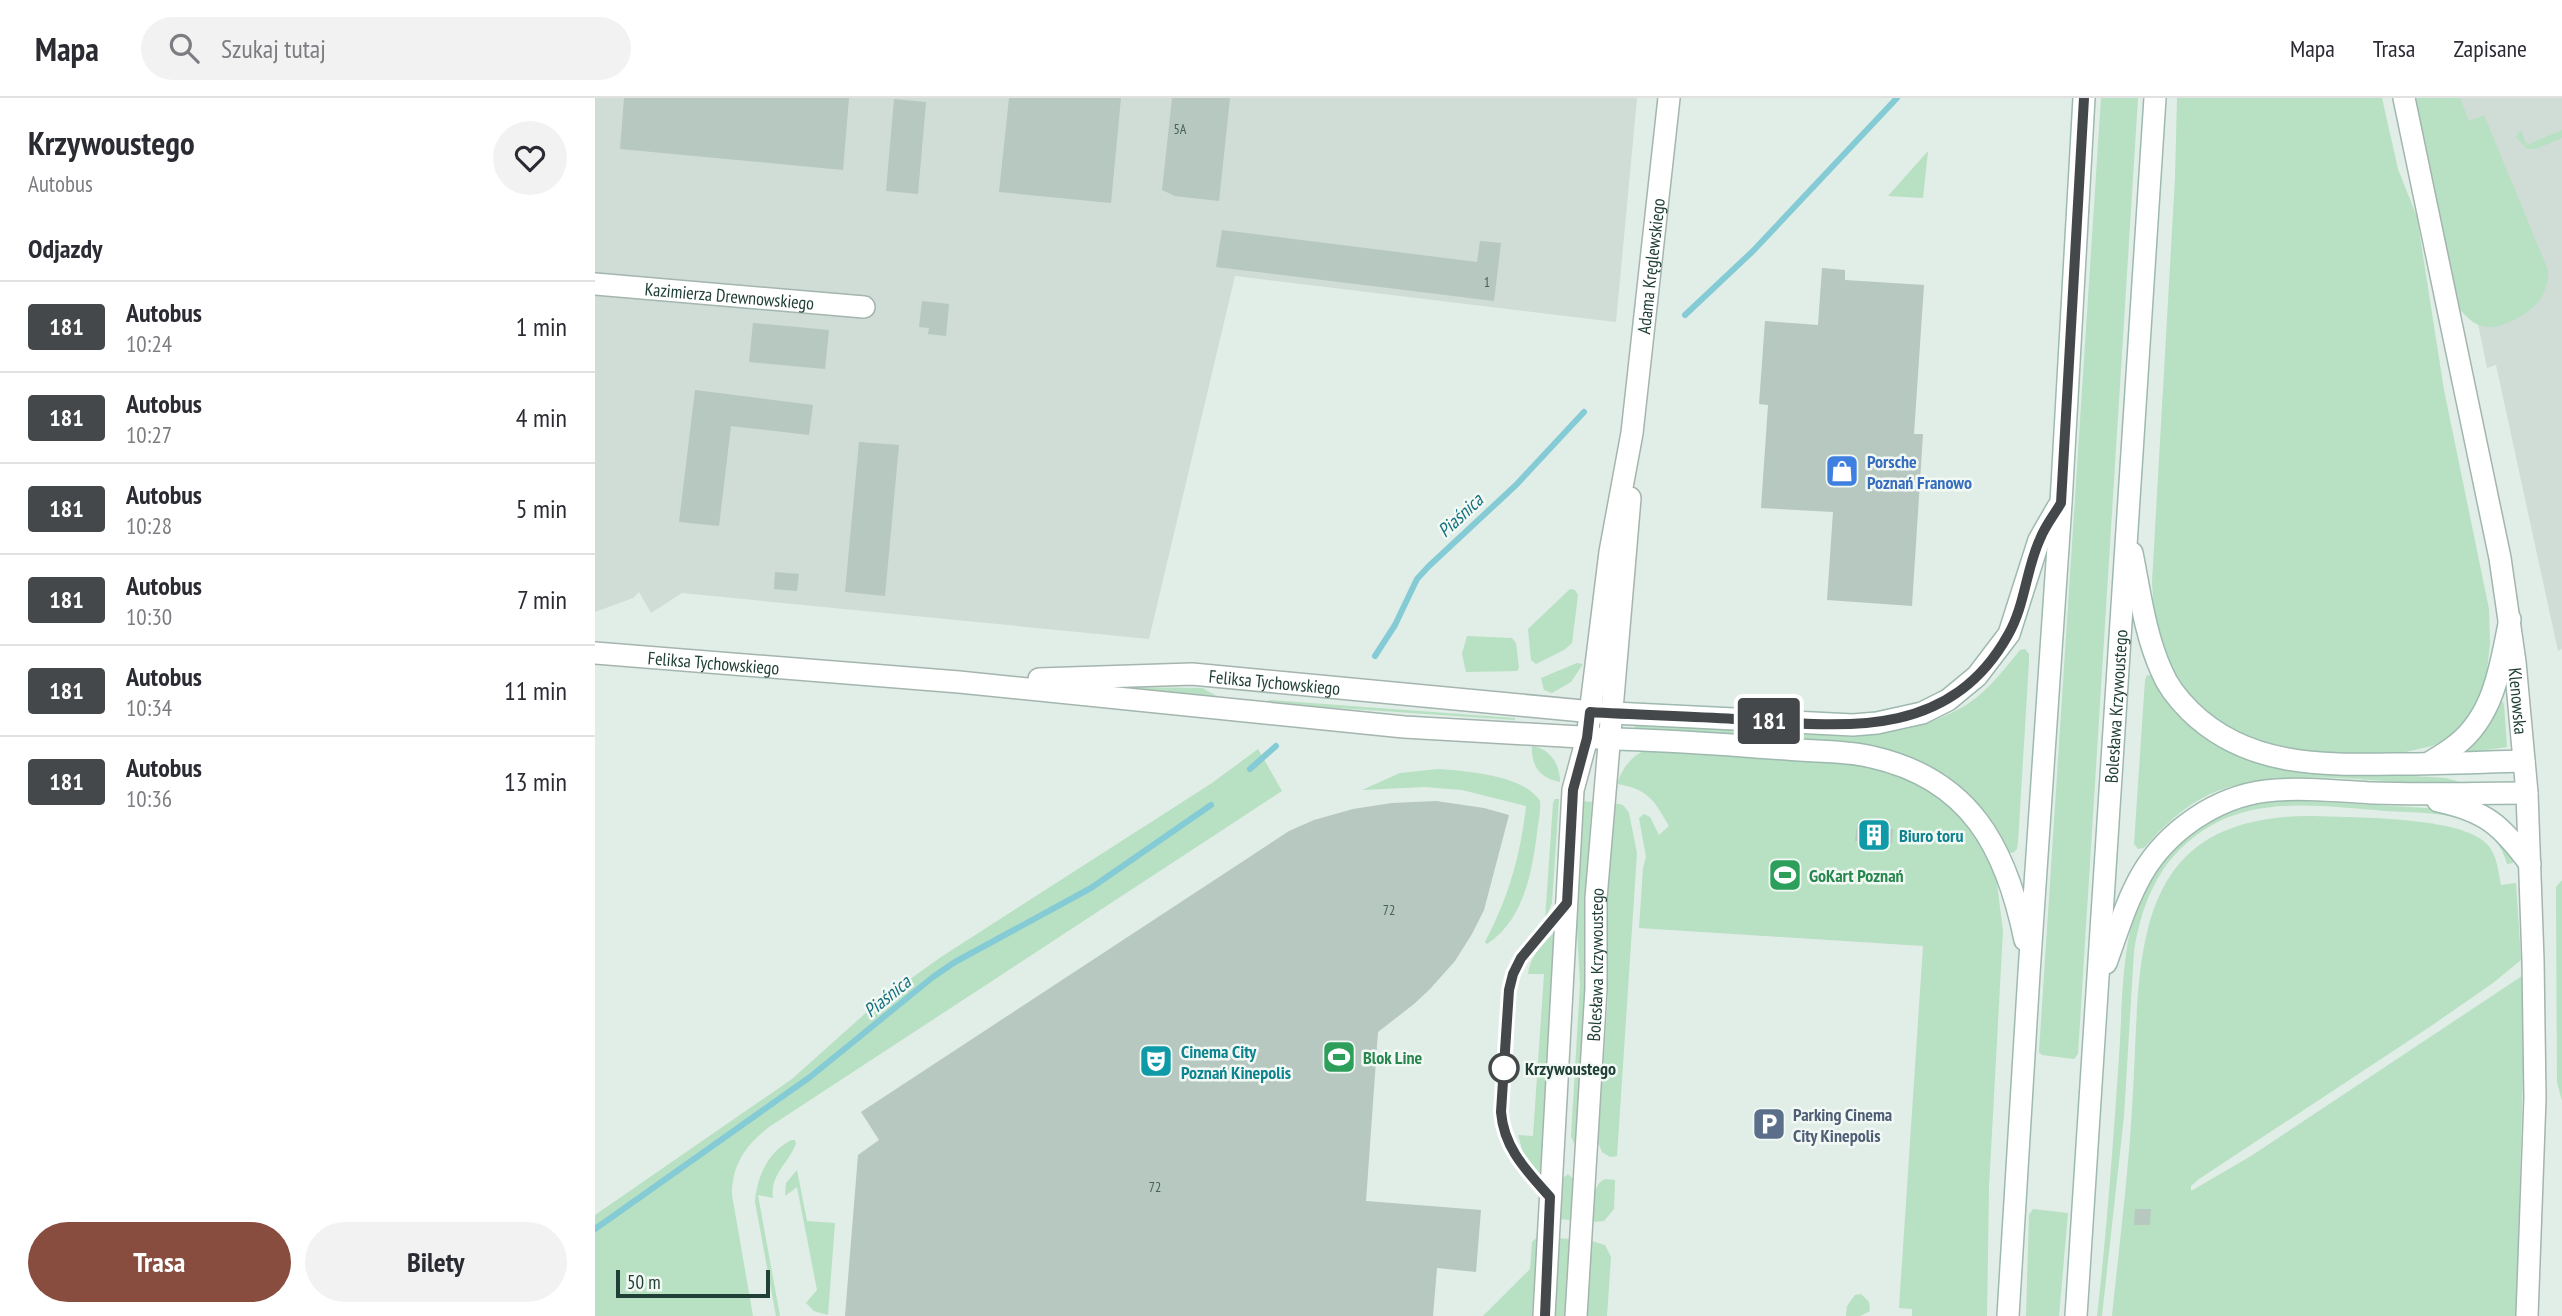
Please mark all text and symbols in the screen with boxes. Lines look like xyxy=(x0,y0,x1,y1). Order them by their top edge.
search box xyxy=(141,17,631,80)
text: Mapa xyxy=(35,27,99,70)
icon: search xyxy=(165,29,203,67)
text: Szukaj tutaj xyxy=(221,32,326,65)
text: Mapa xyxy=(2290,33,2335,64)
text: Trasa xyxy=(2373,33,2415,64)
text: Zapisane xyxy=(2453,33,2527,64)
house number: 5A xyxy=(1174,120,1187,138)
text: Krzywoustego xyxy=(28,121,195,164)
button: heart xyxy=(493,121,567,195)
text: Autobus xyxy=(28,169,93,198)
street label: Adama Kręglewskiego xyxy=(1632,197,1669,335)
text: Odjazdy xyxy=(28,232,102,265)
house number: 1 xyxy=(1484,273,1490,291)
street label: Kazimierza Drewnowskiego xyxy=(644,277,815,314)
text: Autobus xyxy=(126,296,202,329)
text: 1 min xyxy=(516,310,567,343)
text: 181 xyxy=(49,311,84,342)
text: 10:24 xyxy=(126,329,172,358)
text: Autobus xyxy=(126,387,202,420)
text: 4 min xyxy=(516,401,567,434)
text: 181 xyxy=(49,402,84,433)
text: 10:27 xyxy=(126,420,172,449)
place label: Porsche Poznań Franowo xyxy=(1867,450,1972,494)
shop icon: Porsche Poznań Franowo xyxy=(1823,452,1861,490)
text: Autobus xyxy=(126,478,202,511)
water label: Piaśnica xyxy=(1432,487,1489,542)
text: 5 min xyxy=(516,492,567,525)
text: 181 xyxy=(49,493,84,524)
text: 10:28 xyxy=(126,511,172,540)
text: Autobus xyxy=(126,569,202,602)
text: 7 min xyxy=(517,583,567,616)
text: 181 xyxy=(49,584,84,615)
text: 10:30 xyxy=(126,602,172,631)
street label: Bolesława Krzywoustego xyxy=(2099,629,2132,784)
street label: Feliksa Tychowskiego xyxy=(647,646,781,679)
text: Autobus xyxy=(126,660,202,693)
street label: Feliksa Tychowskiego xyxy=(1208,664,1342,700)
street label: Klenowska xyxy=(2504,666,2533,735)
text: 11 min xyxy=(504,674,567,707)
text: 181 xyxy=(49,675,84,706)
text: 10:34 xyxy=(126,693,172,722)
line badge: 181 xyxy=(1729,698,1809,744)
text: 181 xyxy=(1752,705,1786,736)
text: Autobus xyxy=(126,751,202,784)
text: 13 min xyxy=(504,765,567,798)
text: 181 xyxy=(49,766,84,797)
text: 10:36 xyxy=(126,784,172,813)
building icon: Biuro toru xyxy=(1855,816,1893,854)
place label: Biuro toru xyxy=(1899,824,1963,847)
sports icon: GoKart Poznań xyxy=(1766,856,1804,894)
place label: GoKart Poznań xyxy=(1809,864,1904,887)
street label: Bolesława Krzywoustego xyxy=(1581,887,1608,1042)
house number: 72 xyxy=(1383,901,1395,919)
water label: Piaśnica xyxy=(859,969,916,1022)
sports icon: Blok Line xyxy=(1320,1038,1358,1076)
place label: Cinema City Poznań Kinepolis xyxy=(1181,1040,1291,1084)
theatre icon: Cinema City Poznań Kinepolis xyxy=(1137,1042,1175,1080)
place label: Blok Line xyxy=(1363,1046,1423,1069)
marker: Krzywoustego xyxy=(1489,1053,1519,1083)
place label: Krzywoustego xyxy=(1525,1057,1616,1080)
place label: Parking Cinema City Kinepolis xyxy=(1793,1103,1892,1147)
parking icon: Parking Cinema City Kinepolis xyxy=(1750,1105,1788,1143)
house number: 72 xyxy=(1149,1178,1161,1196)
button: Trasa xyxy=(28,1222,291,1302)
button: Bilety xyxy=(305,1222,567,1302)
scale bar xyxy=(616,1267,770,1299)
text: 50 m xyxy=(627,1270,661,1294)

